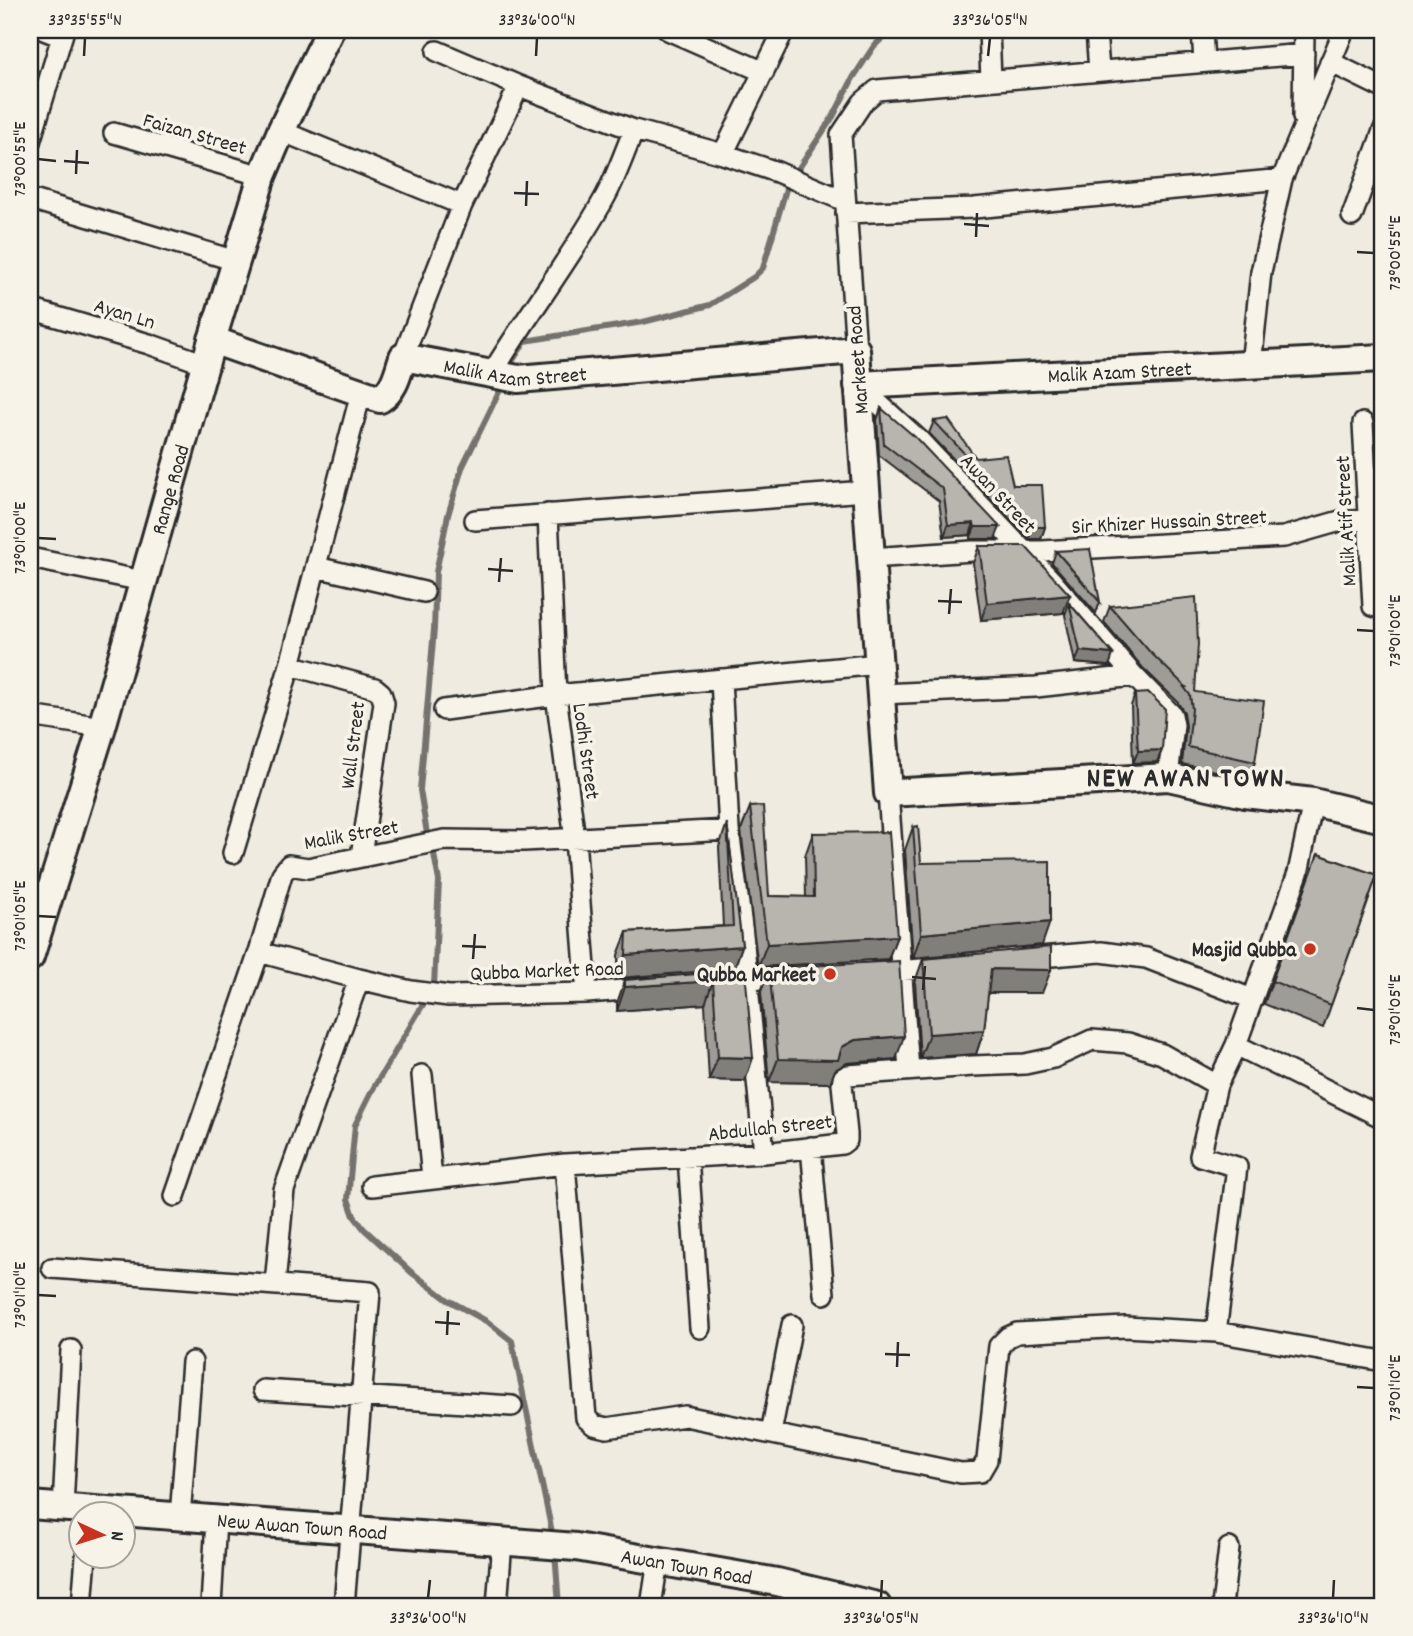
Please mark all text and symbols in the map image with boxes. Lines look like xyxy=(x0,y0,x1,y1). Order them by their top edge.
text: 33°35'55"N xyxy=(48,9,122,34)
text: 33°36'00"N xyxy=(498,9,576,34)
text: 33°36'05"N xyxy=(952,9,1028,34)
street label: Faizan Street xyxy=(139,107,250,165)
text: 73°00'55"E xyxy=(9,121,34,197)
text: 73°00'55"E xyxy=(1384,215,1409,291)
street label: Ayan Ln xyxy=(90,292,158,339)
street label: Markeet Road xyxy=(841,304,879,415)
street label: Malik Azam Street xyxy=(441,353,588,397)
street label: Malik Azam Street xyxy=(1047,356,1193,393)
street label: Range Road xyxy=(145,442,199,539)
street label: Awan Street xyxy=(952,448,1042,542)
street label: Malik Atif Street xyxy=(1330,455,1366,587)
text: 73°01'00"E xyxy=(9,502,34,574)
street label: Sir Khizer Hussain Street xyxy=(1071,504,1268,544)
text: 73°01'00"E xyxy=(1384,595,1409,667)
street label: Wall Street xyxy=(335,700,375,791)
street label: Lodhi Street xyxy=(562,701,606,802)
district label: NEW AWAN TOWN xyxy=(1086,761,1286,801)
street label: Malik Street xyxy=(302,814,401,860)
text: 73°01'05"E xyxy=(9,881,34,951)
place label: Masjid Qubba xyxy=(1192,937,1297,967)
marker: Masjid Qubba xyxy=(1302,941,1318,957)
street label: Qubba Market Road xyxy=(470,955,624,991)
place label: Qubba Markeet xyxy=(697,962,816,992)
marker: Qubba Markeet xyxy=(822,966,838,982)
text: 73°01'05"E xyxy=(1384,975,1409,1045)
street label: Abdullah Street xyxy=(707,1109,834,1151)
text: 73°01'10"E xyxy=(9,1262,34,1328)
text: 73°01'10"E xyxy=(1384,1355,1409,1421)
north arrow xyxy=(66,1500,136,1570)
street label: New Awan Town Road xyxy=(216,1507,388,1550)
text: N xyxy=(102,1530,129,1542)
street label: Awan Town Road xyxy=(618,1543,754,1595)
text: 33°36'00"N xyxy=(389,1607,467,1632)
text: 33°36'05"N xyxy=(843,1607,919,1632)
text: 33°36'10"N xyxy=(1297,1607,1369,1632)

